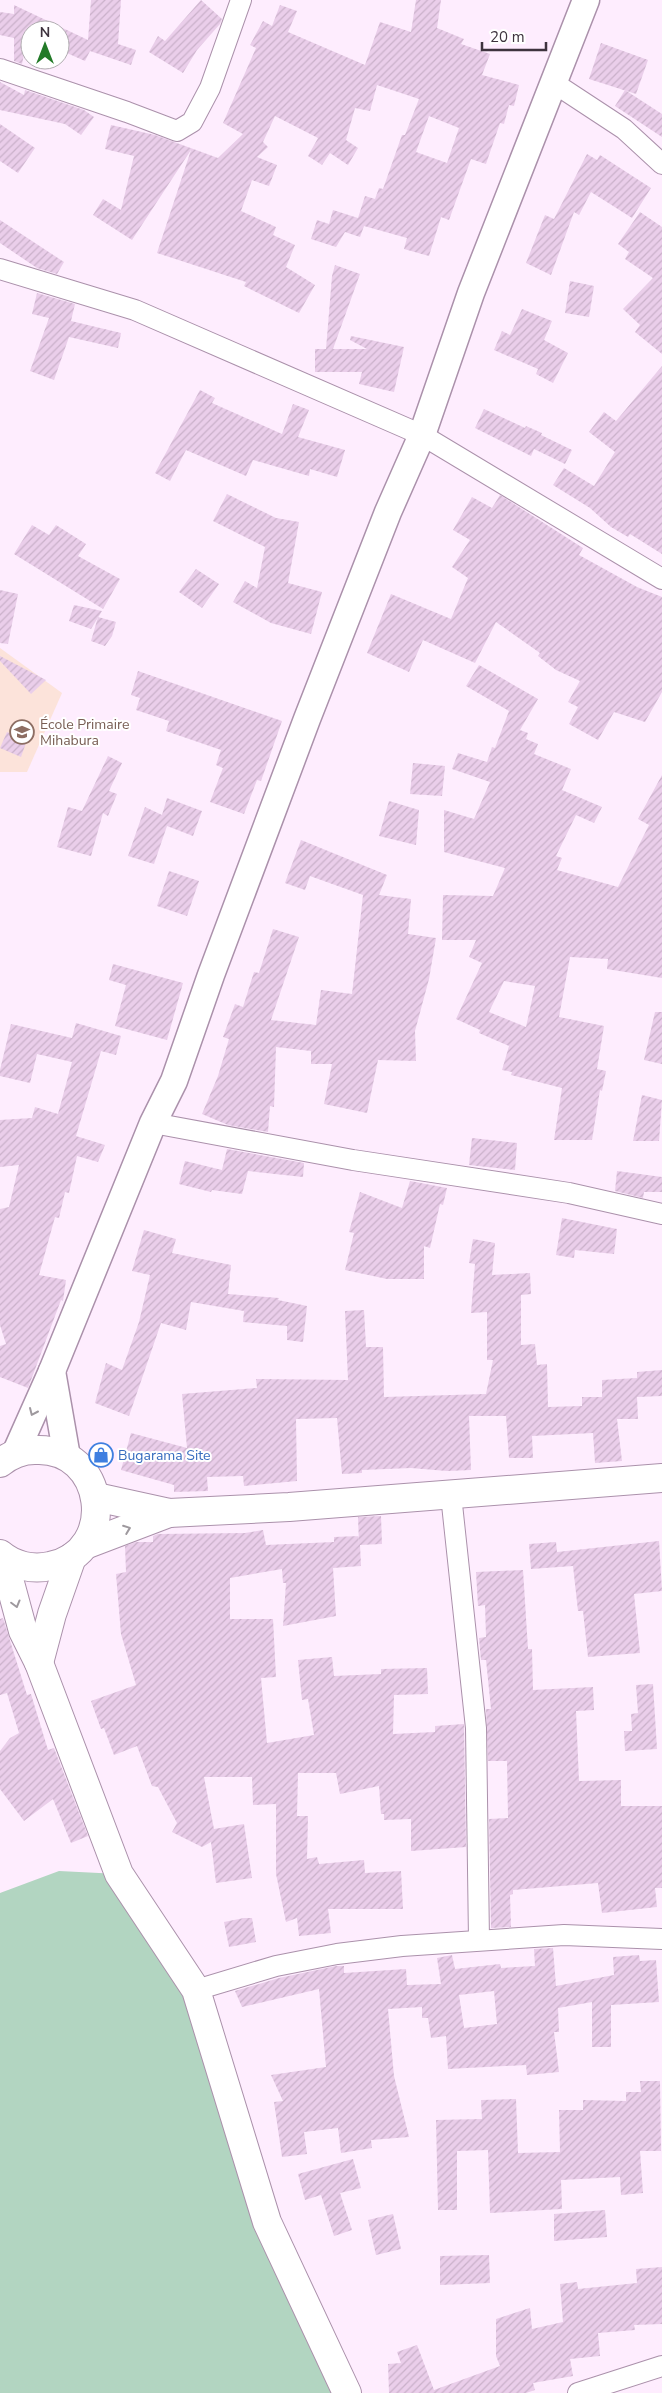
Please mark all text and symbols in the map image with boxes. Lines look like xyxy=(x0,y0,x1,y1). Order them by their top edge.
north arrow xyxy=(20,20,70,70)
scale bar xyxy=(482,20,546,52)
text: N xyxy=(40,23,50,42)
text: 20 m xyxy=(490,27,525,47)
place label: École Primaire Mihabura xyxy=(40,715,129,750)
school or university icon: École Primaire Mihabura xyxy=(9,719,35,745)
one-way arrow xyxy=(29,1407,40,1416)
shop icon: Bugarama Site xyxy=(88,1442,114,1468)
place label: Bugarama Site xyxy=(118,1446,210,1465)
one-way arrow xyxy=(122,1525,130,1535)
one-way arrow xyxy=(10,1599,20,1607)

